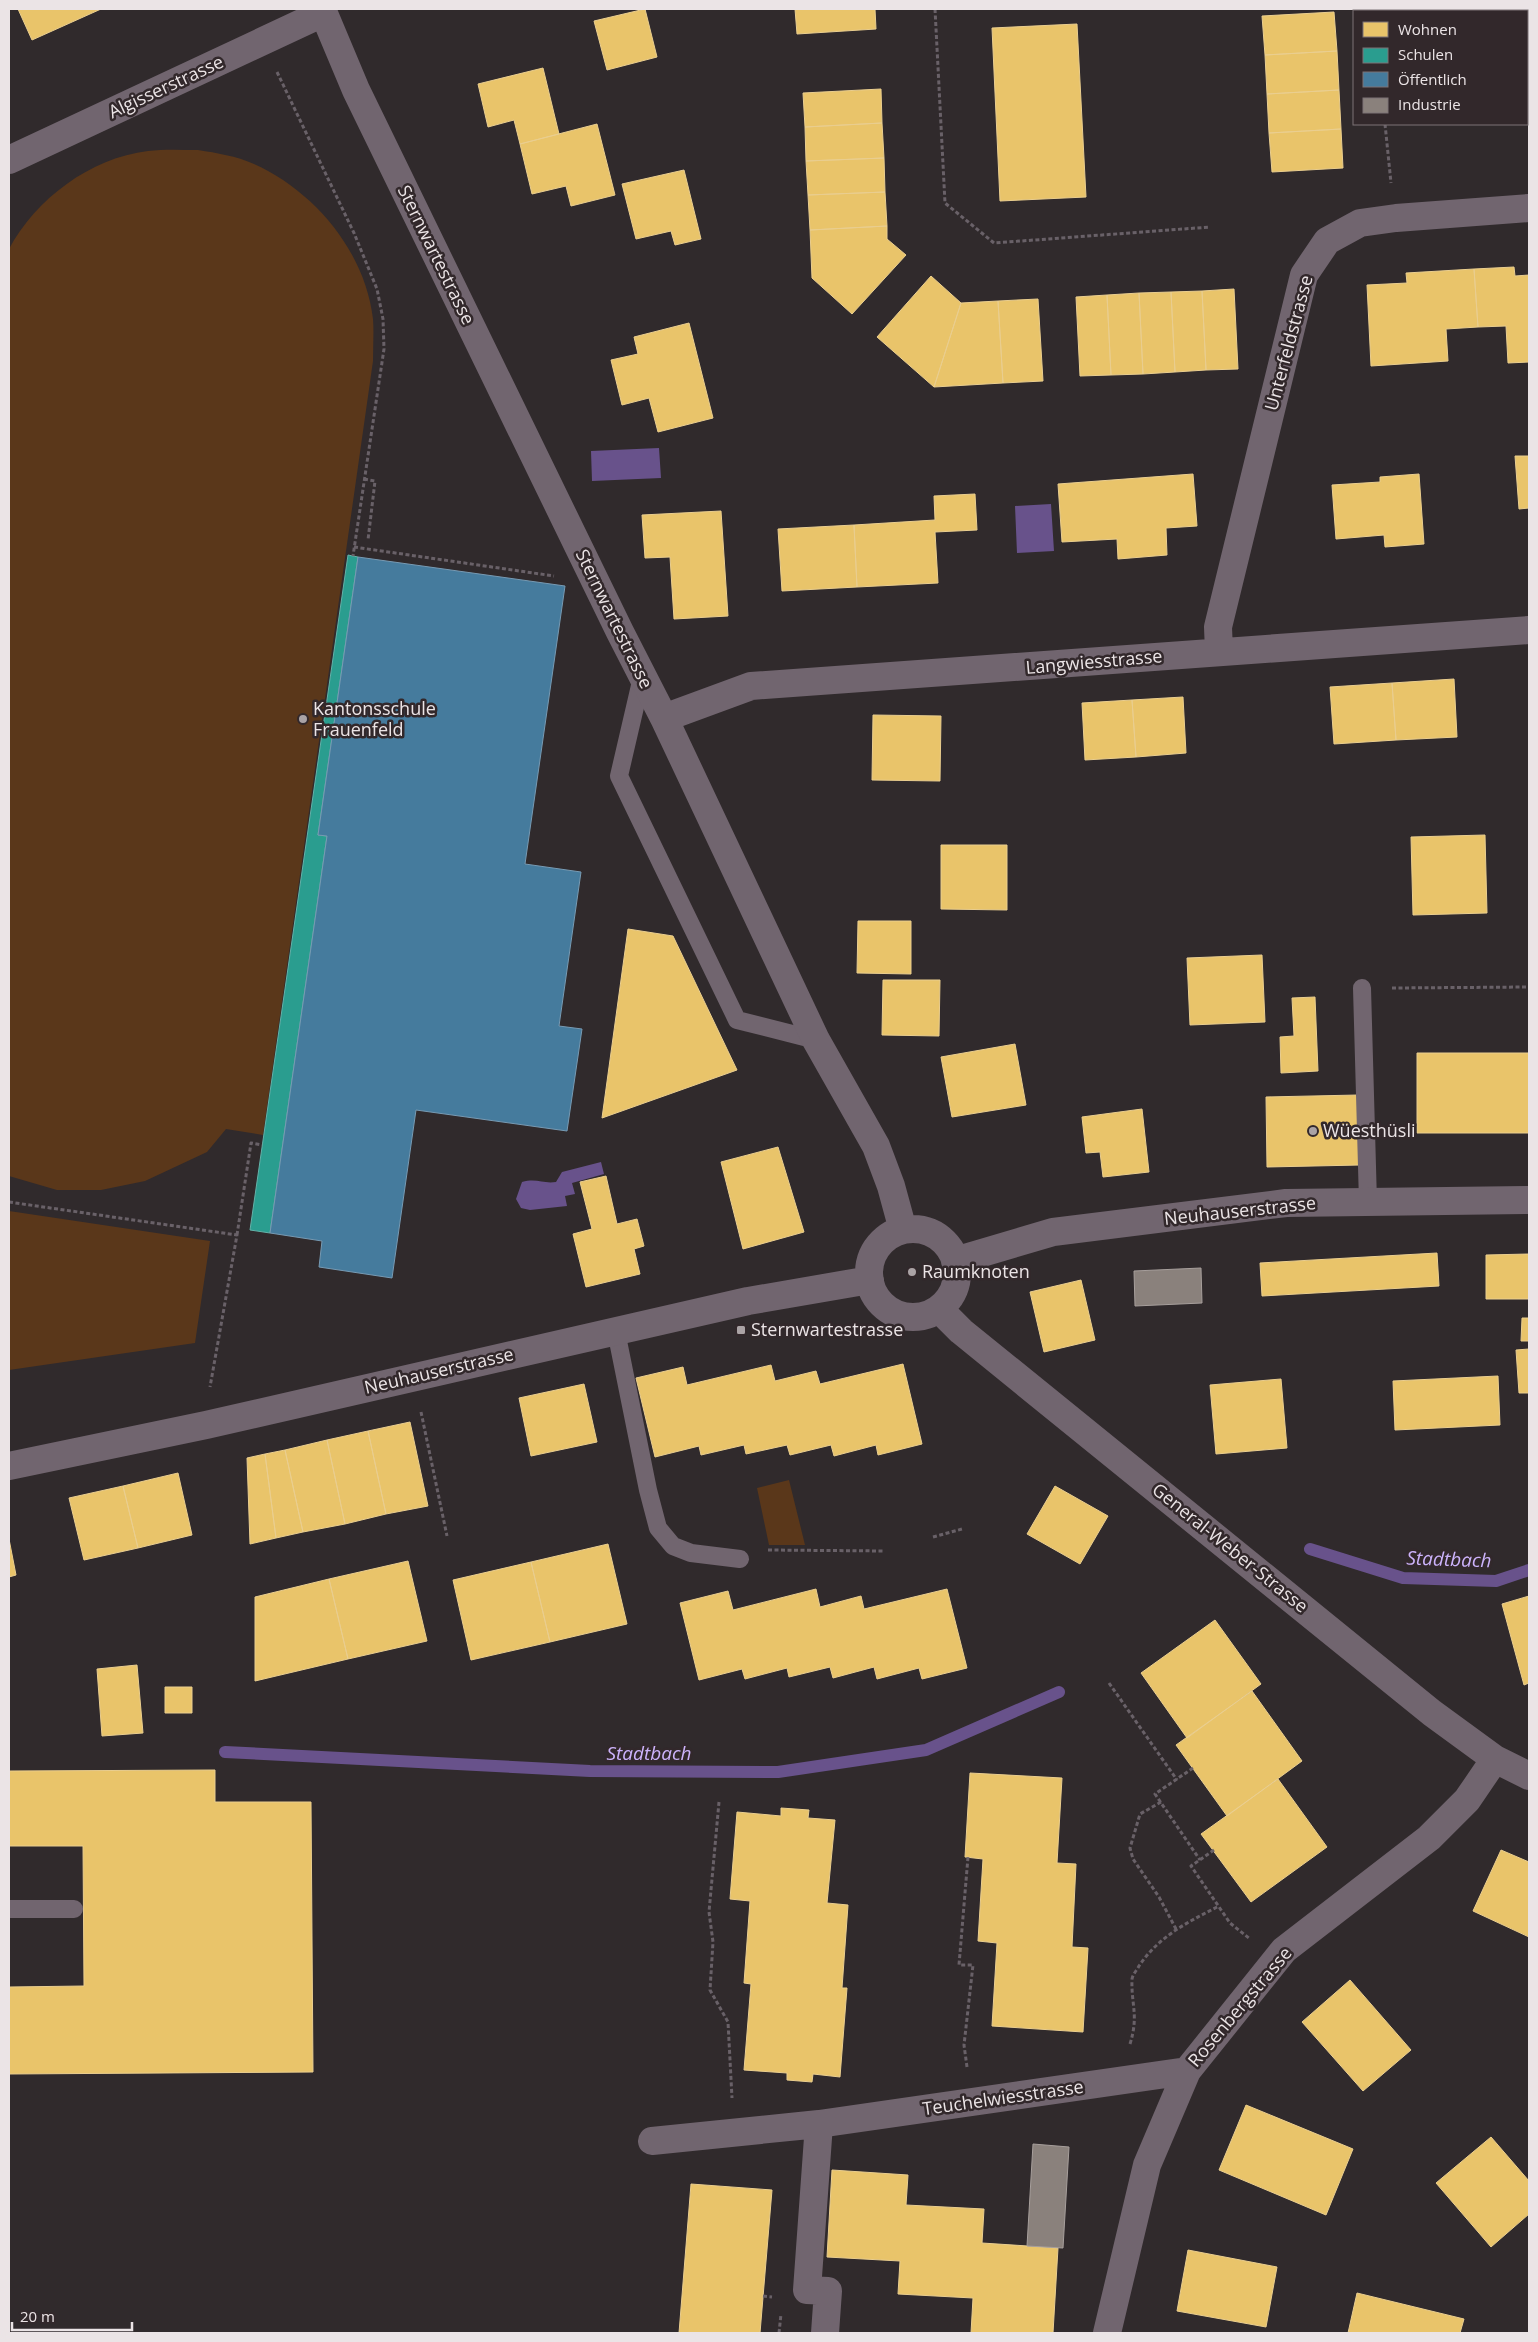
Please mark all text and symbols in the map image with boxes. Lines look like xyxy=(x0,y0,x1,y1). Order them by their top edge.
legend xyxy=(1353,10,1528,125)
text: Wohnen xyxy=(1398,19,1457,39)
text: Schulen xyxy=(1398,44,1453,64)
street label: Algisserstrasse xyxy=(104,49,227,123)
text: Öffentlich xyxy=(1398,69,1467,89)
text: Industrie xyxy=(1398,94,1461,114)
street label: Sternwartestrasse xyxy=(393,181,481,328)
street label: Unterfeldstrasse xyxy=(1258,272,1318,413)
street label: Sternwartestrasse xyxy=(571,545,659,692)
street label: Langwiesstrasse xyxy=(1025,643,1163,679)
place label: Kantonsschule Frauenfeld xyxy=(313,696,436,741)
marker: Kantonsschule Frauenfeld xyxy=(297,713,309,725)
place label: Wüesthüsli xyxy=(1323,1118,1416,1142)
marker: Wüesthüsli xyxy=(1307,1125,1319,1137)
street label: Neuhauserstrasse xyxy=(1163,1190,1317,1230)
place label: Raumknoten xyxy=(922,1259,1030,1283)
marker: Raumknoten xyxy=(906,1266,918,1278)
place label: Sternwartestrasse xyxy=(751,1317,903,1341)
marker: Sternwartestrasse xyxy=(735,1324,747,1336)
street label: Neuhauserstrasse xyxy=(362,1341,516,1399)
street label: General-Weber-Strasse xyxy=(1148,1477,1314,1618)
water label: Stadtbach xyxy=(1406,1545,1492,1573)
water label: Stadtbach xyxy=(606,1740,692,1766)
street label: Rosenbergstrasse xyxy=(1182,1941,1296,2071)
street label: Teuchelwiesstrasse xyxy=(921,2074,1085,2120)
scale bar xyxy=(12,2300,132,2332)
text: 20 m xyxy=(20,2306,55,2326)

